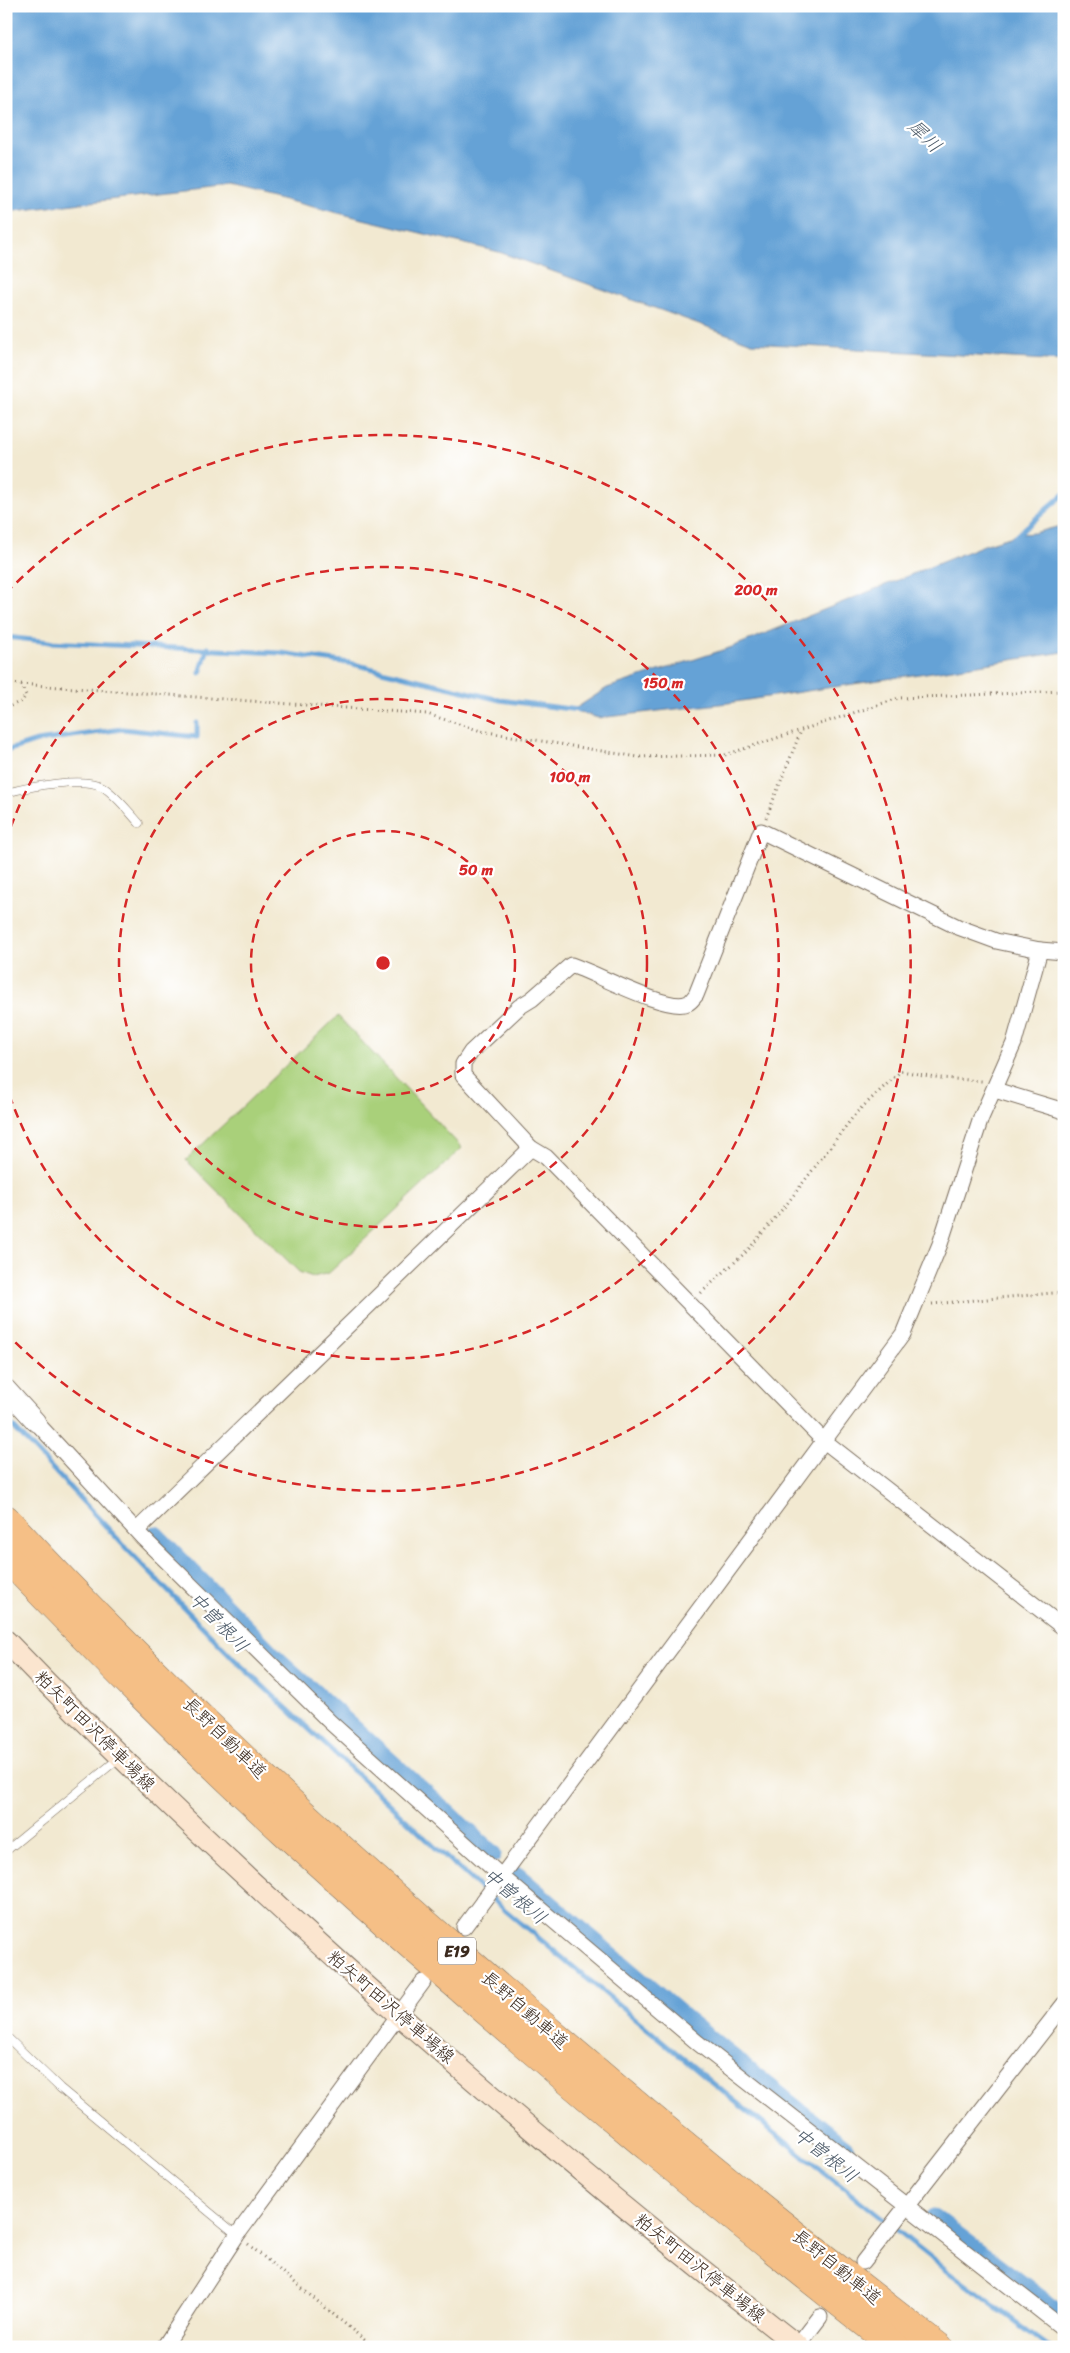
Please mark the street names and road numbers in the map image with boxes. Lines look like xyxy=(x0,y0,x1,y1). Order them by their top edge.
street label: 粕矢町田沢停車場線 xyxy=(26,1662,164,1800)
street label: 長野自動車道 xyxy=(175,1689,275,1787)
road number: E19 xyxy=(438,1938,476,1964)
street label: 粕矢町田沢停車場線 xyxy=(319,1942,463,2072)
street label: 長野自動車道 xyxy=(474,1962,576,2058)
street label: 粕矢町田沢停車場線 xyxy=(627,2205,773,2331)
street label: 長野自動車道 xyxy=(785,2221,889,2313)

